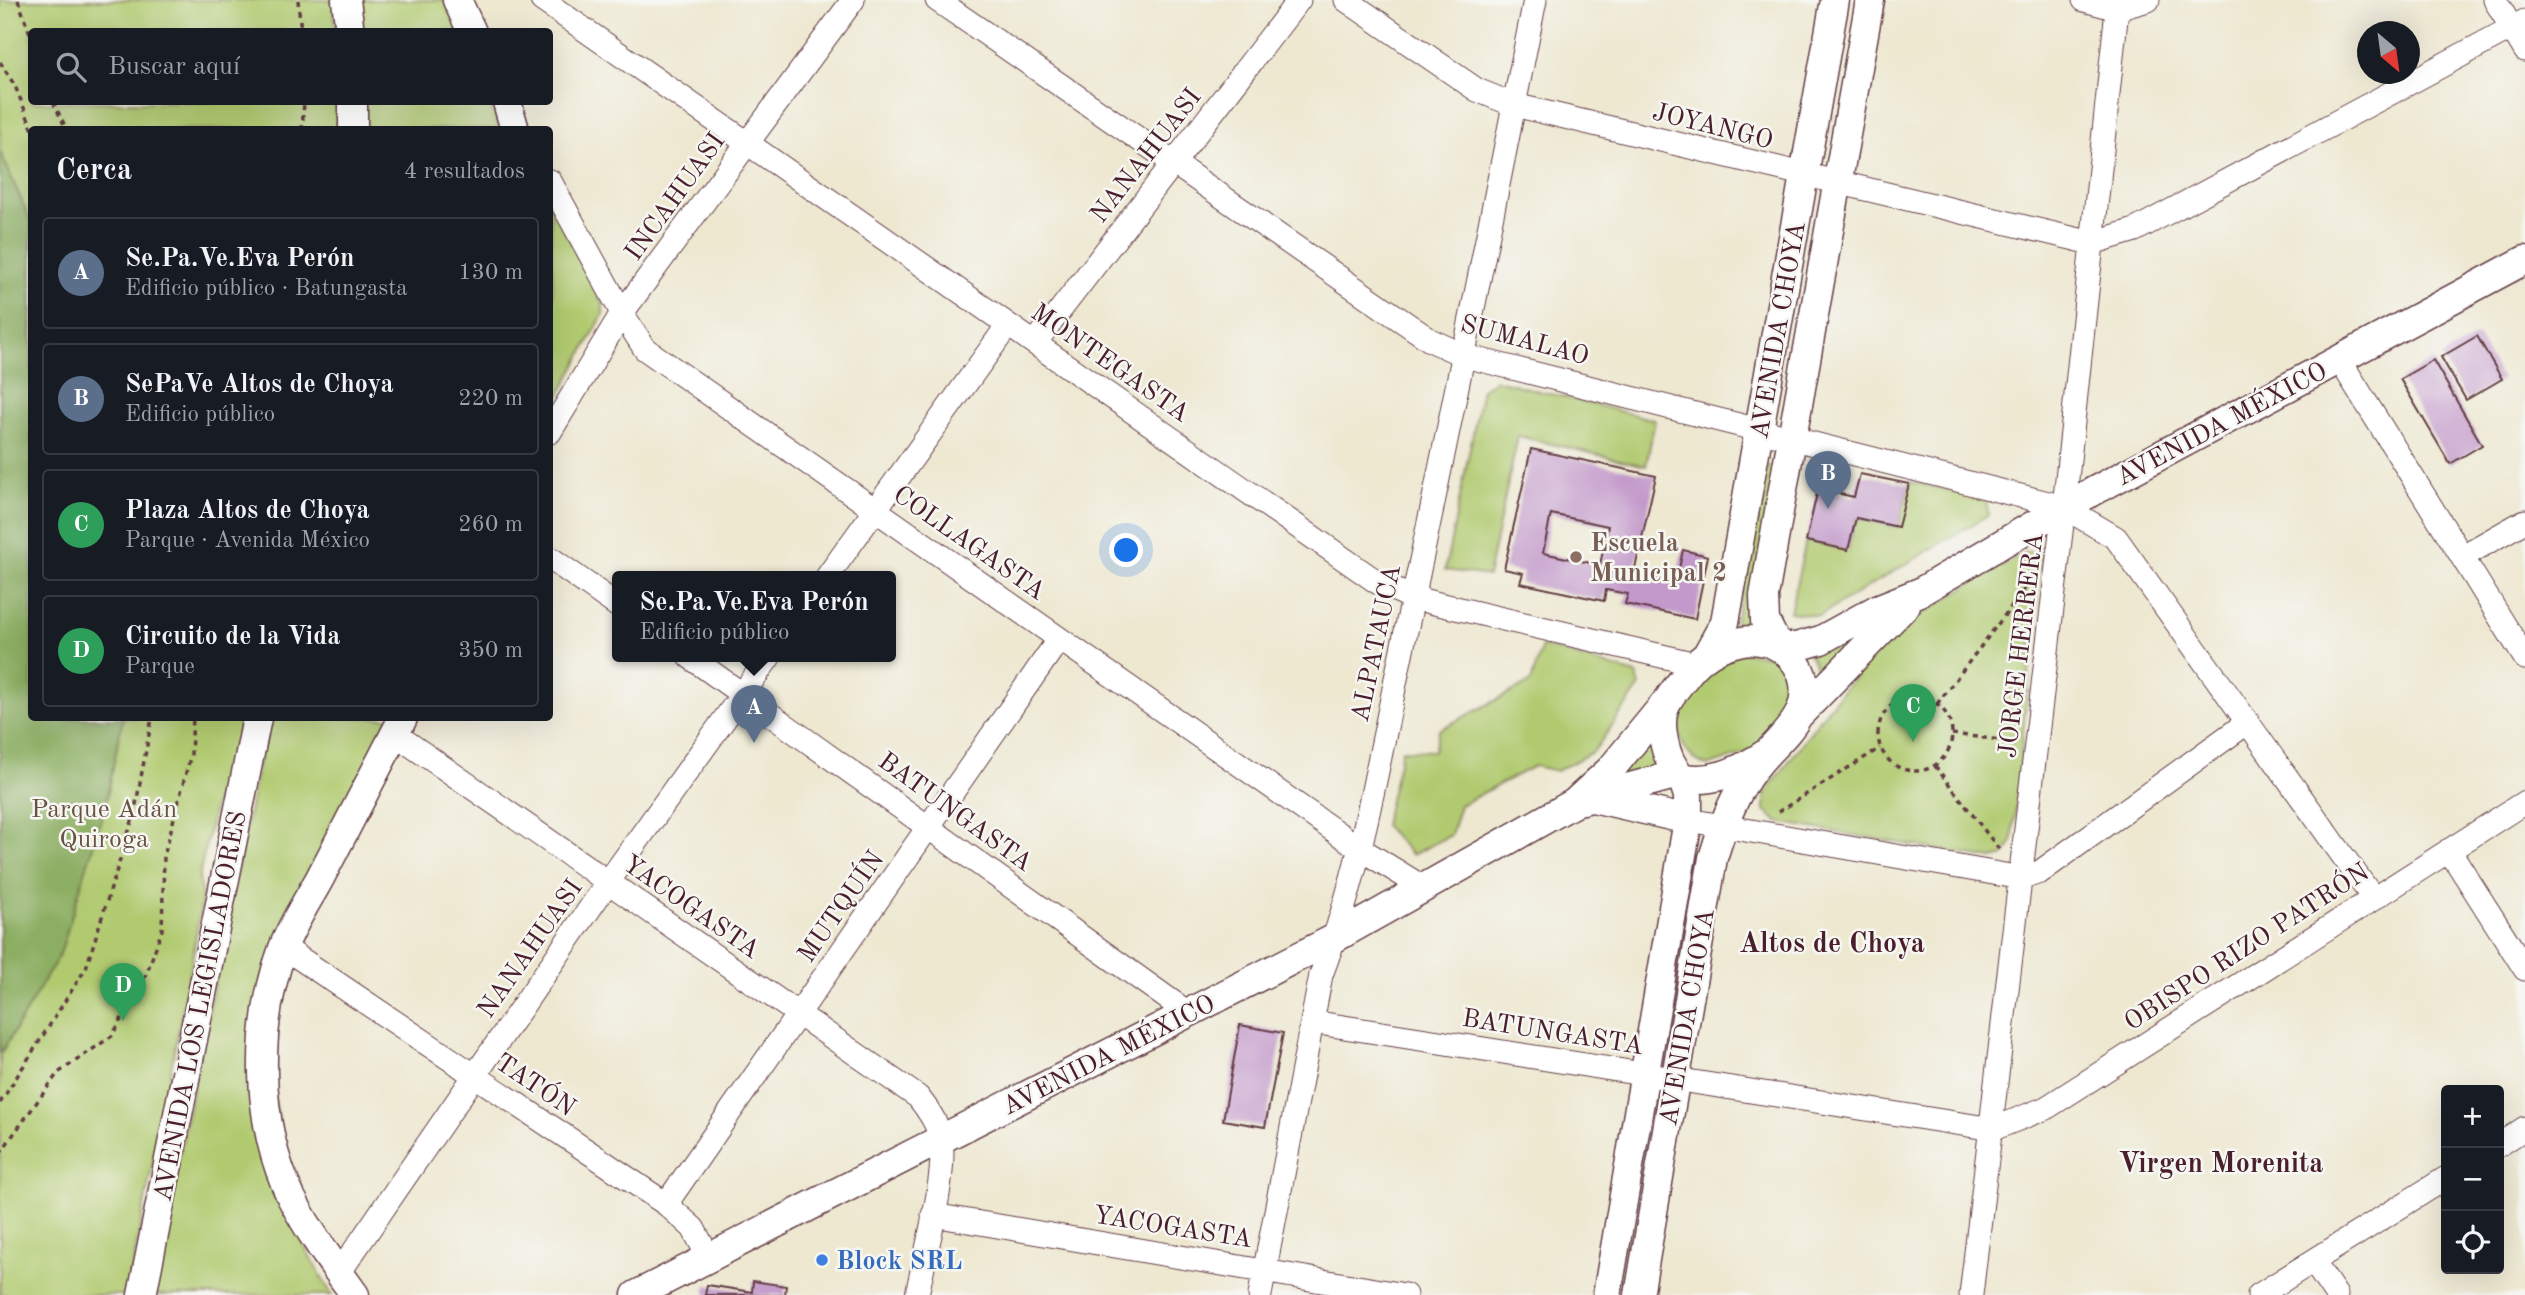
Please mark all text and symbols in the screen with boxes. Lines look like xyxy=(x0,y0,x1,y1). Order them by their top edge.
north arrow xyxy=(2357,21,2420,84)
search box xyxy=(28,28,553,105)
icon: search xyxy=(52,48,90,86)
text: Buscar aquí xyxy=(108,54,240,80)
street label: NANAHUASI xyxy=(1086,84,1207,228)
street label: JOYANGO xyxy=(1650,99,1776,154)
street label: INCAHUASI xyxy=(621,129,730,266)
text: Cerca xyxy=(56,156,132,186)
text: 4 resultados xyxy=(404,160,525,183)
street label: AVENIDA CHOYA xyxy=(1747,220,1811,441)
text: Se.Pa.Ve.Eva Perón xyxy=(125,246,355,272)
text: A xyxy=(72,261,90,284)
text: 130 m xyxy=(458,261,523,284)
text: Edificio público · Batungasta xyxy=(125,277,408,300)
street label: MONTEGASTA xyxy=(1026,299,1194,428)
street label: SUMALAO xyxy=(1458,311,1591,371)
street label: AVENIDA MÉXICO xyxy=(2110,355,2332,491)
text: SePaVe Altos de Choya xyxy=(125,372,394,398)
text: B xyxy=(73,387,89,410)
text: 220 m xyxy=(458,387,523,410)
text: Edificio público xyxy=(125,403,275,426)
pin: B xyxy=(1805,451,1851,509)
street label: COLLAGASTA xyxy=(888,482,1050,606)
text: Plaza Altos de Choya xyxy=(125,498,370,524)
text: C xyxy=(73,513,89,536)
text: 260 m xyxy=(458,513,523,536)
text: Parque · Avenida México xyxy=(125,529,370,552)
place label: Escuela Municipal 2 xyxy=(1590,531,1727,587)
street label: JORGE HERRERA xyxy=(1995,531,2049,759)
your location xyxy=(1109,533,1143,567)
marker: Escuela Municipal 2 xyxy=(1568,549,1584,565)
street label: ALPATAUCA xyxy=(1348,562,1406,725)
popup xyxy=(612,571,896,662)
text: Se.Pa.Ve.Eva Perón xyxy=(639,590,869,616)
text: Edificio público xyxy=(639,621,789,644)
text: Circuito de la Vida xyxy=(125,624,341,650)
text: D xyxy=(72,639,90,662)
text: 350 m xyxy=(458,639,523,662)
text: Parque xyxy=(125,655,195,678)
pin: C xyxy=(1890,684,1936,742)
pin: A xyxy=(731,685,777,743)
street label: BATUNGASTA xyxy=(873,748,1037,877)
park label: Parque Adán Quiroga xyxy=(31,797,177,853)
street label: AVENIDA LOS LEGISLADORES xyxy=(150,809,252,1204)
street label: MUTQUÍN xyxy=(791,844,889,968)
street label: YACOGASTA xyxy=(618,851,764,964)
street label: OBISPO RIZO PATRÓN xyxy=(2117,855,2374,1036)
street label: NANAHUASI xyxy=(473,875,588,1023)
street label: AVENIDA CHOYA xyxy=(1656,907,1720,1128)
district label: Altos de Choya xyxy=(1739,931,1925,959)
pin: D xyxy=(100,963,146,1021)
street label: AVENIDA MÉXICO xyxy=(997,987,1219,1121)
street label: BATUNGASTA xyxy=(1460,1006,1646,1060)
street label: TATÓN xyxy=(490,1045,583,1122)
map controls xyxy=(2441,1085,2504,1274)
button: + xyxy=(2441,1085,2504,1148)
button: − xyxy=(2441,1148,2504,1211)
district label: Virgen Morenita xyxy=(2118,1151,2324,1179)
street label: YACOGASTA xyxy=(1091,1203,1254,1253)
button: locate xyxy=(2441,1211,2504,1274)
place label: Block SRL xyxy=(836,1249,962,1275)
marker: Block SRL xyxy=(814,1252,830,1268)

